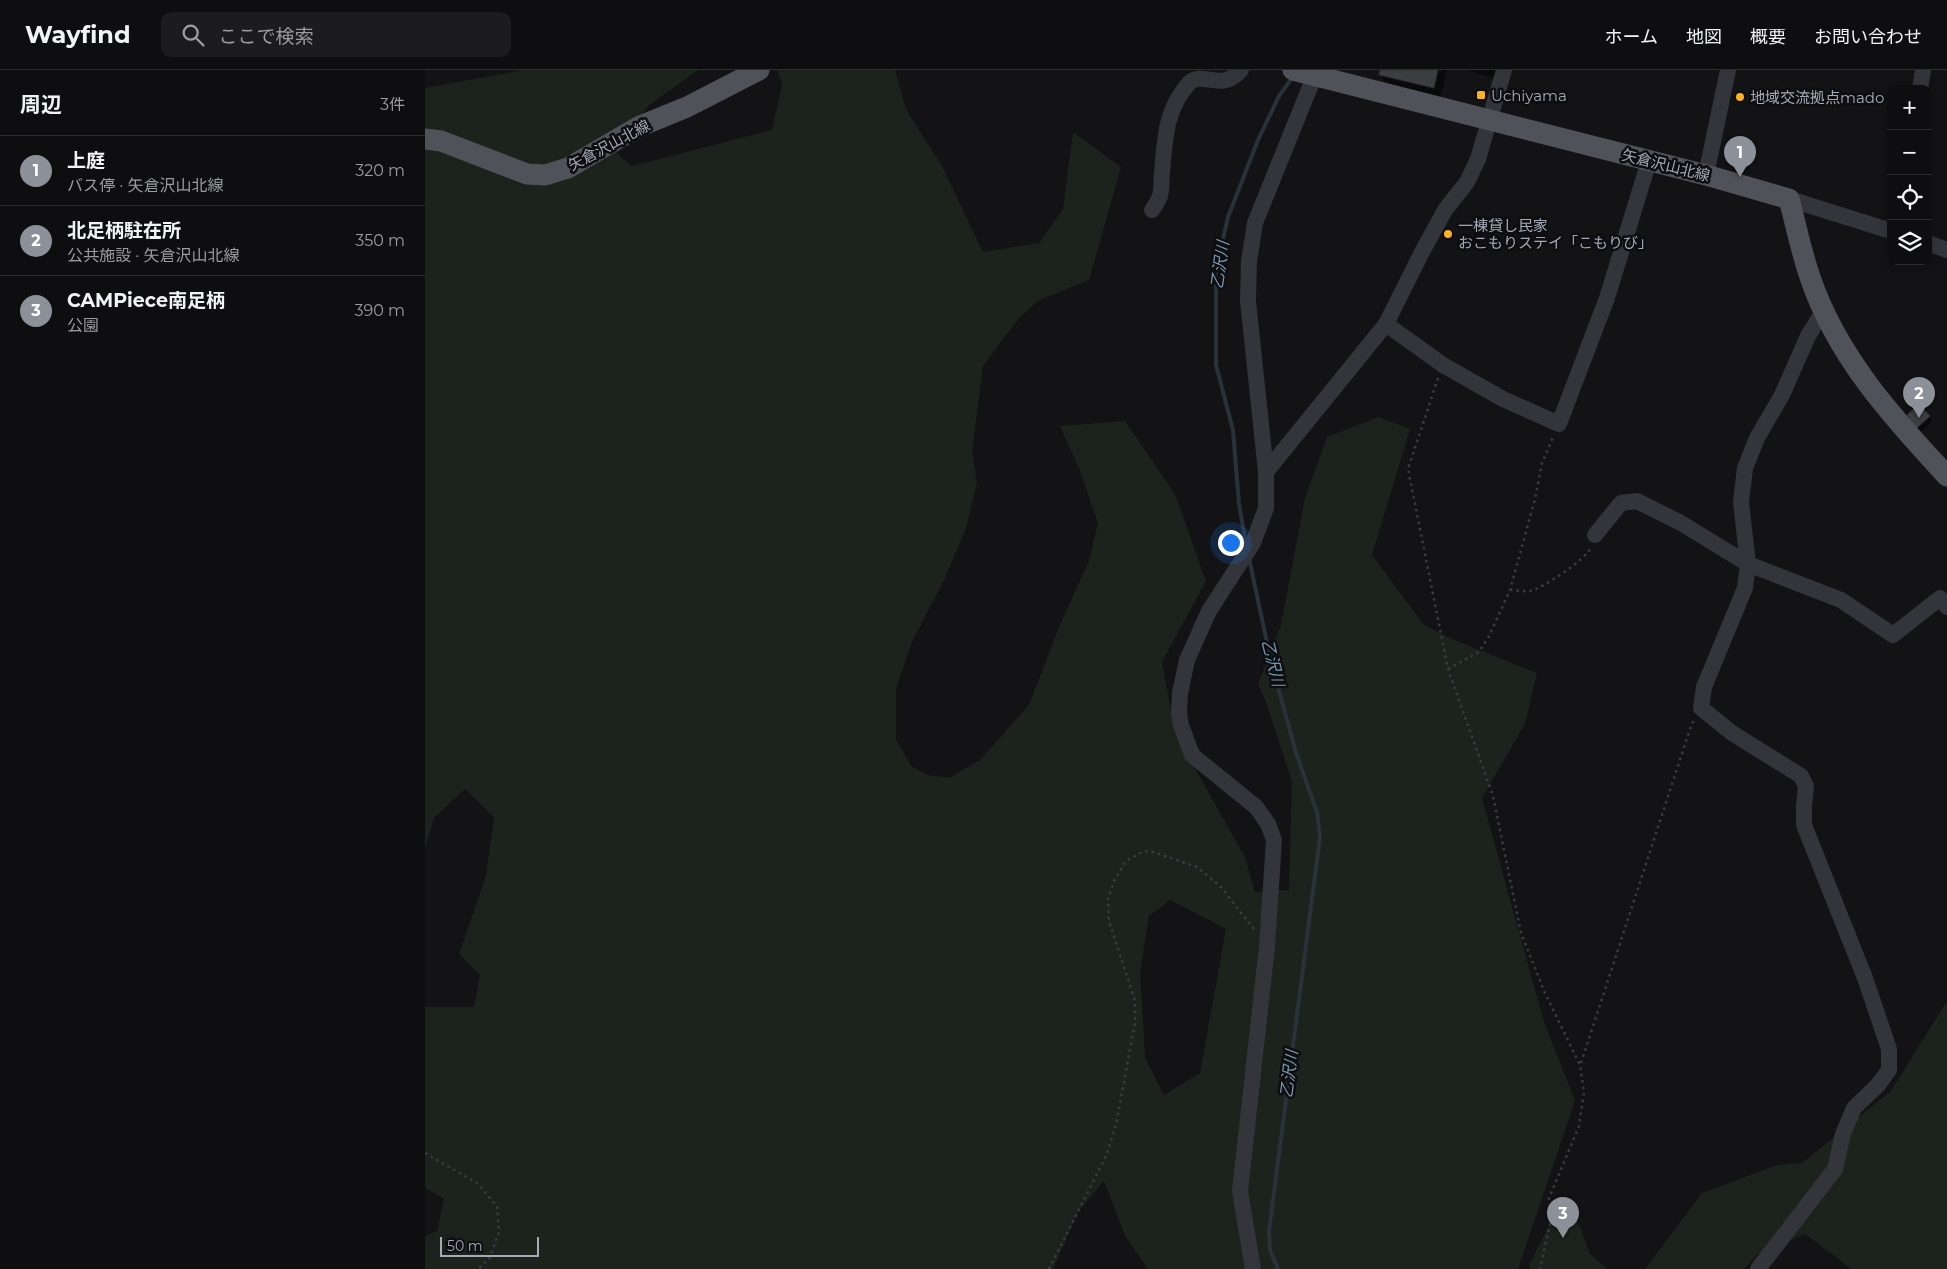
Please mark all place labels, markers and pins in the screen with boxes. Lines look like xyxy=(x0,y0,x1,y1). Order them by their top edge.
place label: Uchiyama xyxy=(1491,86,1567,105)
place label: 地域交流拠点mado xyxy=(1750,88,1884,107)
marker: Uchiyama xyxy=(1475,89,1487,101)
marker: 地域交流拠点mado xyxy=(1734,91,1746,103)
pin: 1 xyxy=(1724,136,1756,177)
place label: 一棟貸し民家 おこもりステイ「こもりび」 xyxy=(1458,216,1653,252)
marker: 一棟貸し民家 おこもりステイ「こもりび」 xyxy=(1442,228,1454,240)
pin: 2 xyxy=(1903,377,1935,418)
pin: 3 xyxy=(1547,1197,1579,1238)

